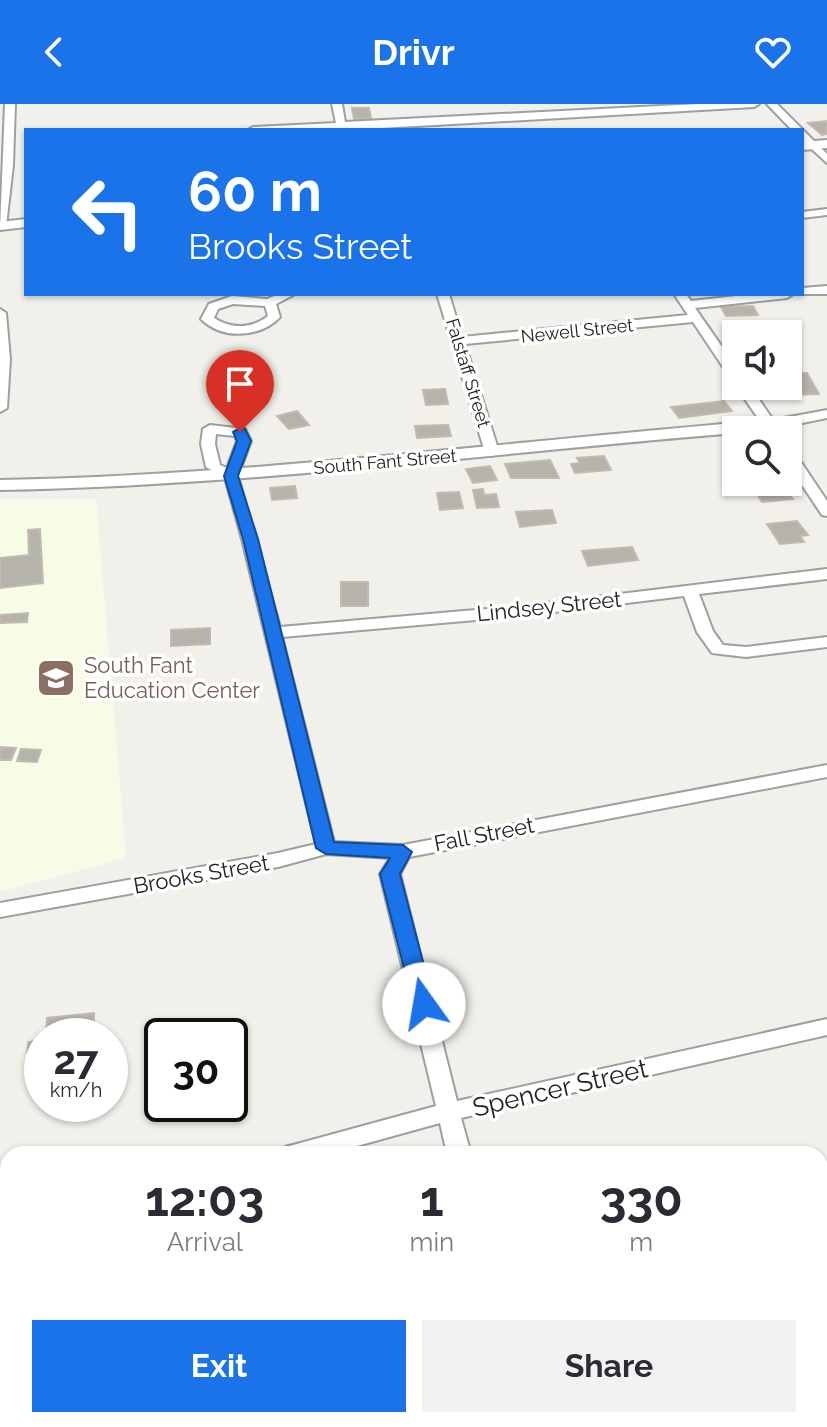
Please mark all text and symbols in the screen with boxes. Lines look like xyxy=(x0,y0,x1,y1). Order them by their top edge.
icon: back xyxy=(32,30,76,74)
icon: heart xyxy=(751,30,795,74)
text: Drivr xyxy=(372,31,455,73)
text: 60 m xyxy=(188,158,322,224)
icon: left xyxy=(56,160,160,264)
text: Brooks Street xyxy=(188,225,412,267)
street label: Newell Street xyxy=(520,314,634,347)
street label: Falstaff Street xyxy=(442,316,495,430)
map controls xyxy=(722,320,802,496)
button: sound xyxy=(722,320,802,400)
pin xyxy=(206,350,274,432)
icon: arrive xyxy=(218,362,262,406)
button: search xyxy=(722,416,802,496)
street label: South Fant Street xyxy=(313,445,457,478)
street label: Lindsey Street xyxy=(475,585,623,627)
place label: South Fant Education Center xyxy=(84,652,260,703)
school or university icon: South Fant Education Center xyxy=(35,657,77,699)
street label: Fall Street xyxy=(432,811,537,856)
street label: Brooks Street xyxy=(131,849,271,899)
position arrow xyxy=(382,962,466,1046)
speed limit sign: 30 xyxy=(144,1018,248,1122)
text: 27 xyxy=(53,1036,98,1083)
street label: Spencer Street xyxy=(469,1053,651,1123)
text: km/h xyxy=(50,1078,102,1102)
text: 12:03 xyxy=(145,1171,264,1227)
text: 1 xyxy=(420,1171,444,1227)
text: 330 xyxy=(600,1171,683,1227)
text: Arrival xyxy=(167,1227,243,1257)
text: min xyxy=(410,1227,454,1257)
text: m xyxy=(629,1227,653,1257)
button: Exit xyxy=(32,1320,406,1412)
button: Share xyxy=(422,1320,796,1412)

